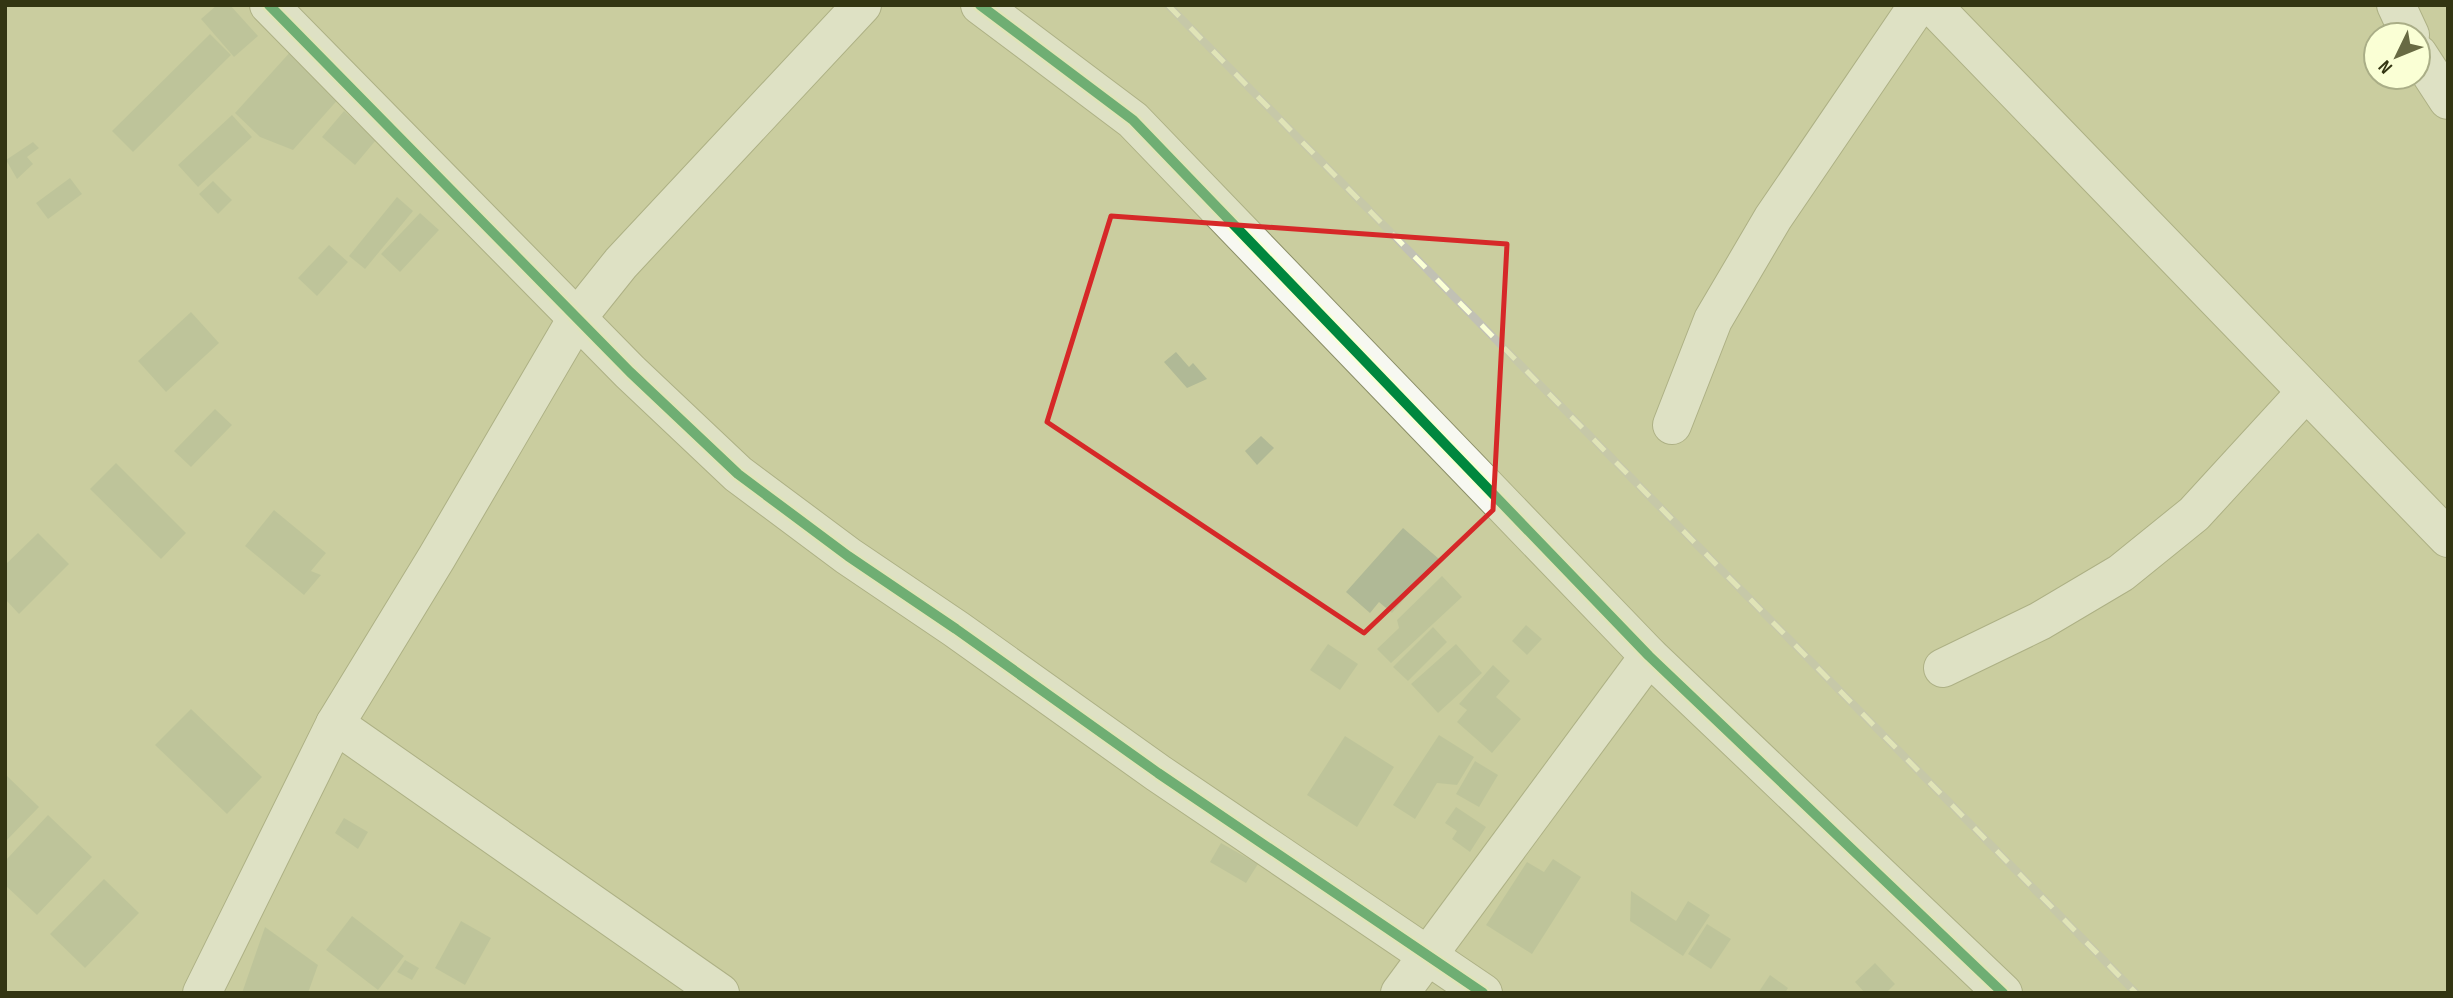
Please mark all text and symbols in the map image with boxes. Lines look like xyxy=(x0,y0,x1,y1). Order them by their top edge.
north arrow xyxy=(2362,21,2432,91)
text: N xyxy=(2374,55,2398,78)

